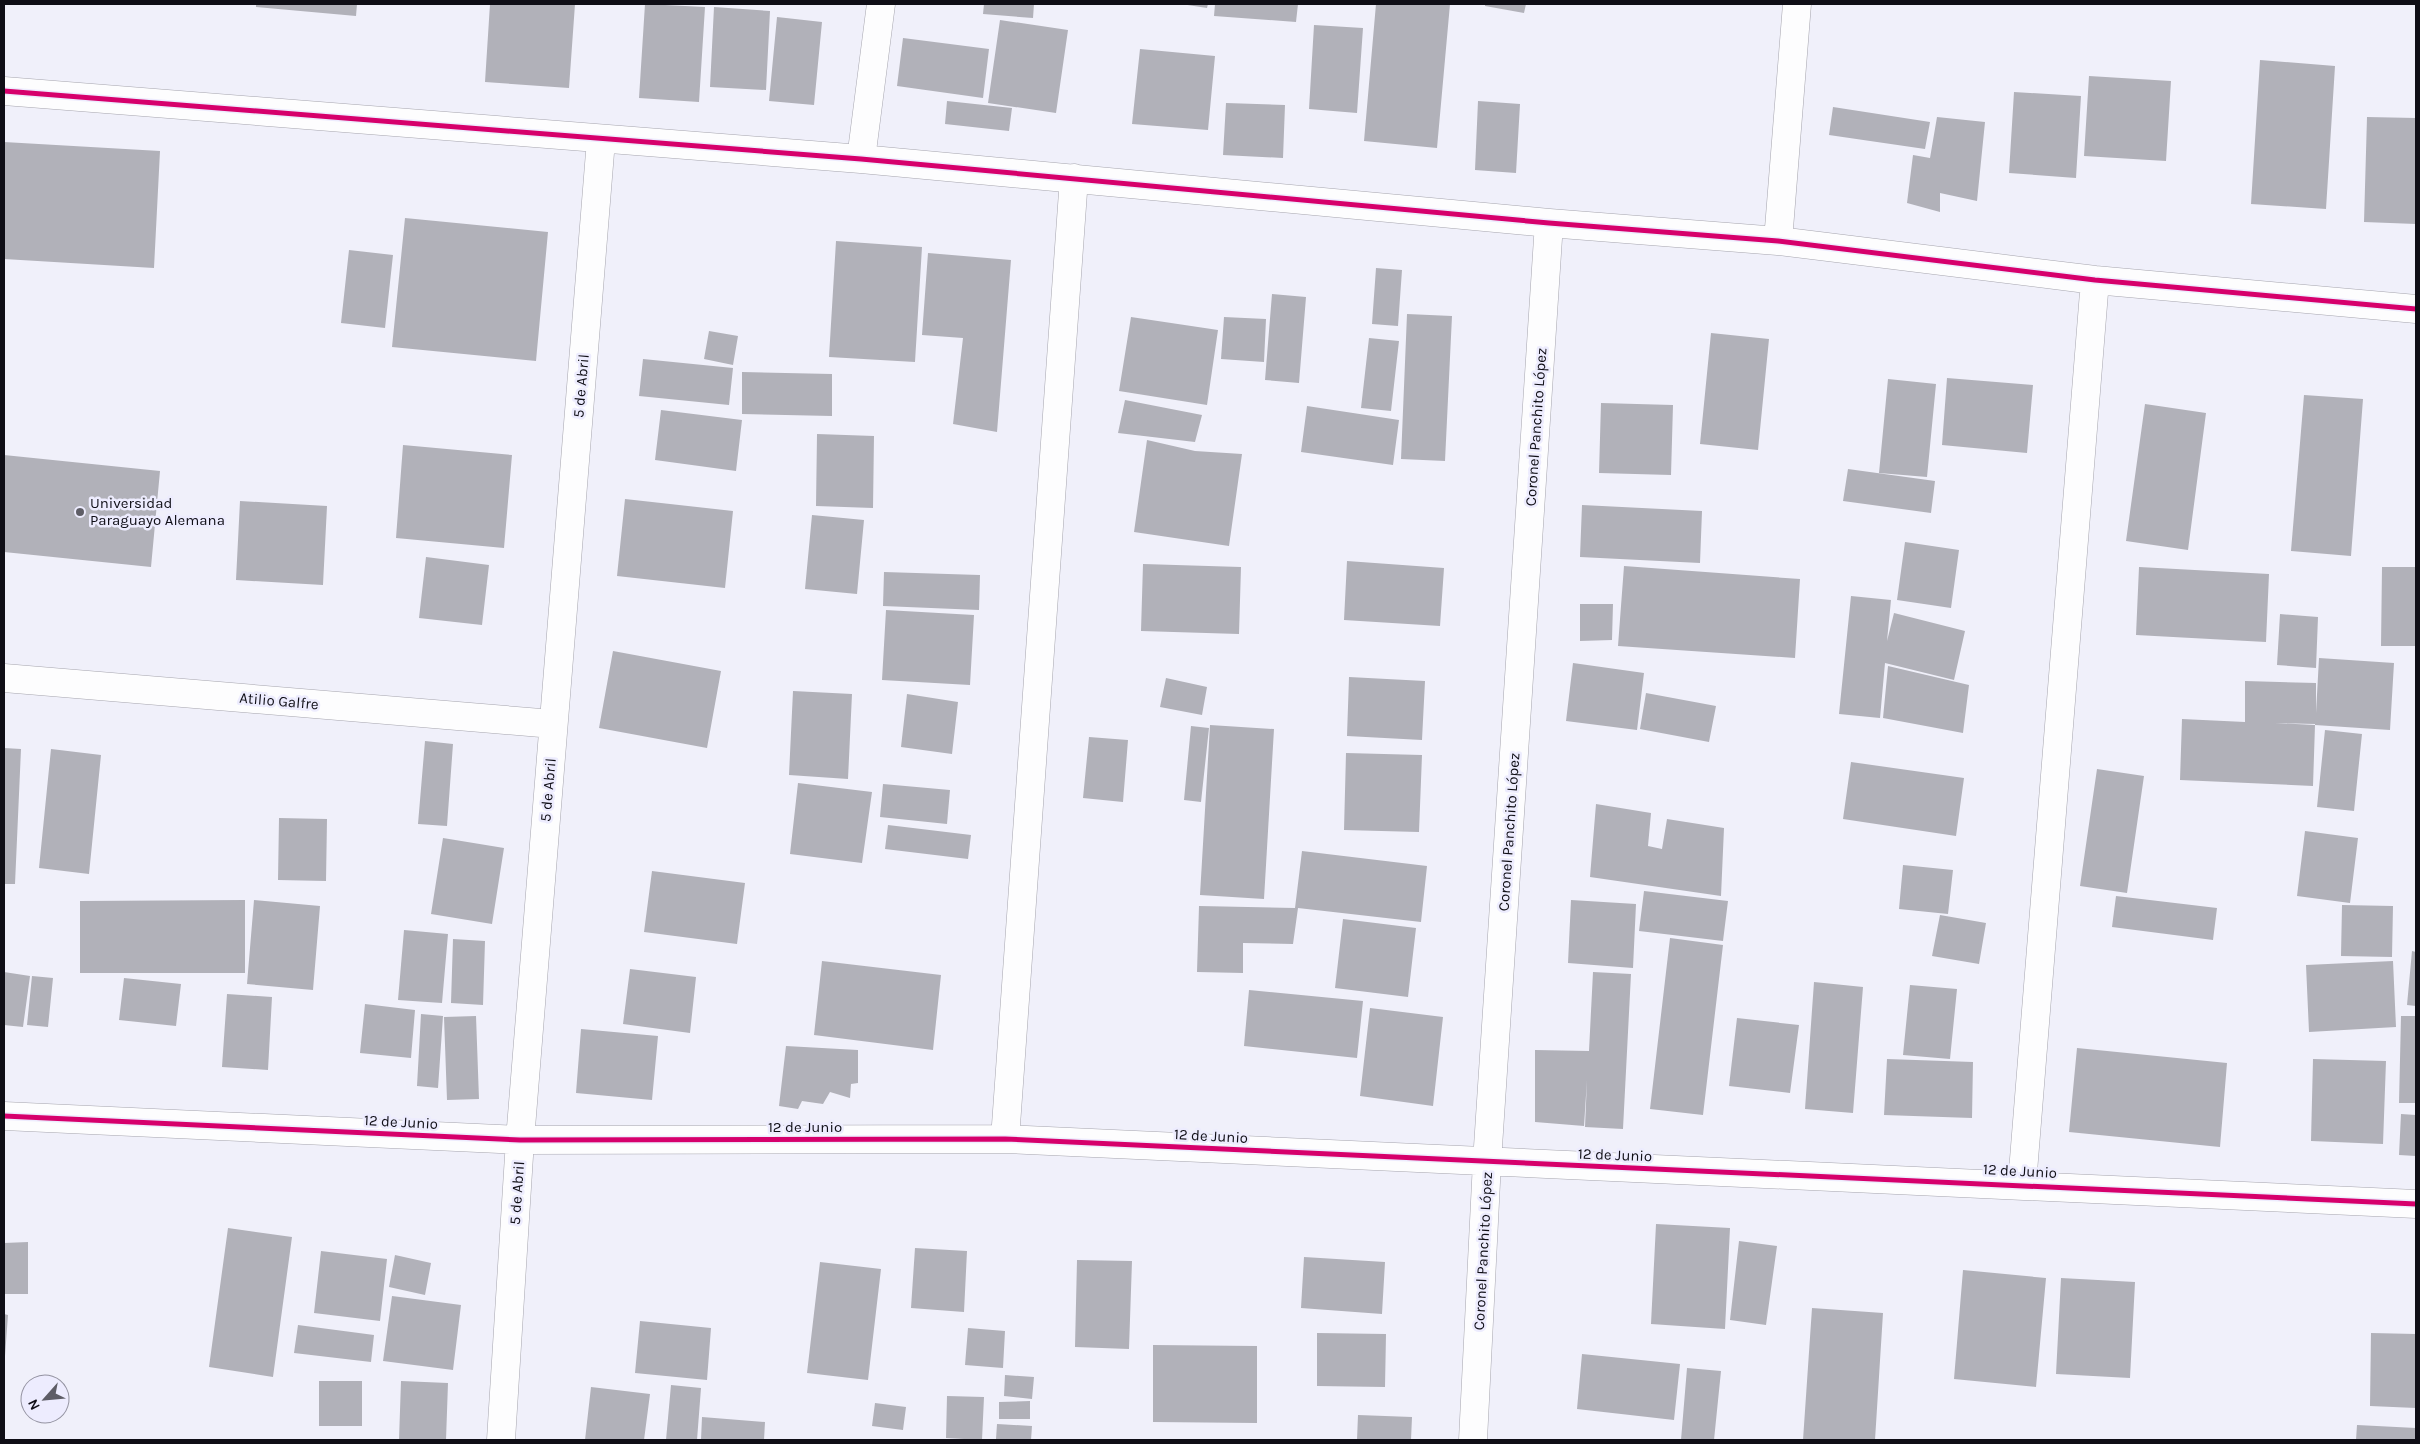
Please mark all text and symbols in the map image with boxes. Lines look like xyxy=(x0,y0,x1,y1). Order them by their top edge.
street label: Coronel Panchito López xyxy=(1521,347,1551,507)
street label: 5 de Abril xyxy=(569,353,593,419)
place label: Universidad Paraguayo Alemana xyxy=(90,494,225,529)
marker: Universidad Paraguayo Alemana xyxy=(74,506,86,518)
street label: Atilio Galfre xyxy=(239,689,319,713)
street label: Coronel Panchito López xyxy=(1494,752,1524,912)
street label: 5 de Abril xyxy=(536,757,560,823)
street label: 12 de Junio xyxy=(363,1111,439,1133)
street label: 12 de Junio xyxy=(768,1118,842,1136)
street label: 12 de Junio xyxy=(1173,1125,1249,1147)
street label: 12 de Junio xyxy=(1578,1145,1652,1165)
street label: 12 de Junio xyxy=(1982,1160,2058,1182)
street label: 5 de Abril xyxy=(506,1161,528,1225)
street label: Coronel Panchito López xyxy=(1470,1171,1496,1331)
north arrow xyxy=(20,1374,70,1424)
text: N xyxy=(24,1396,44,1413)

